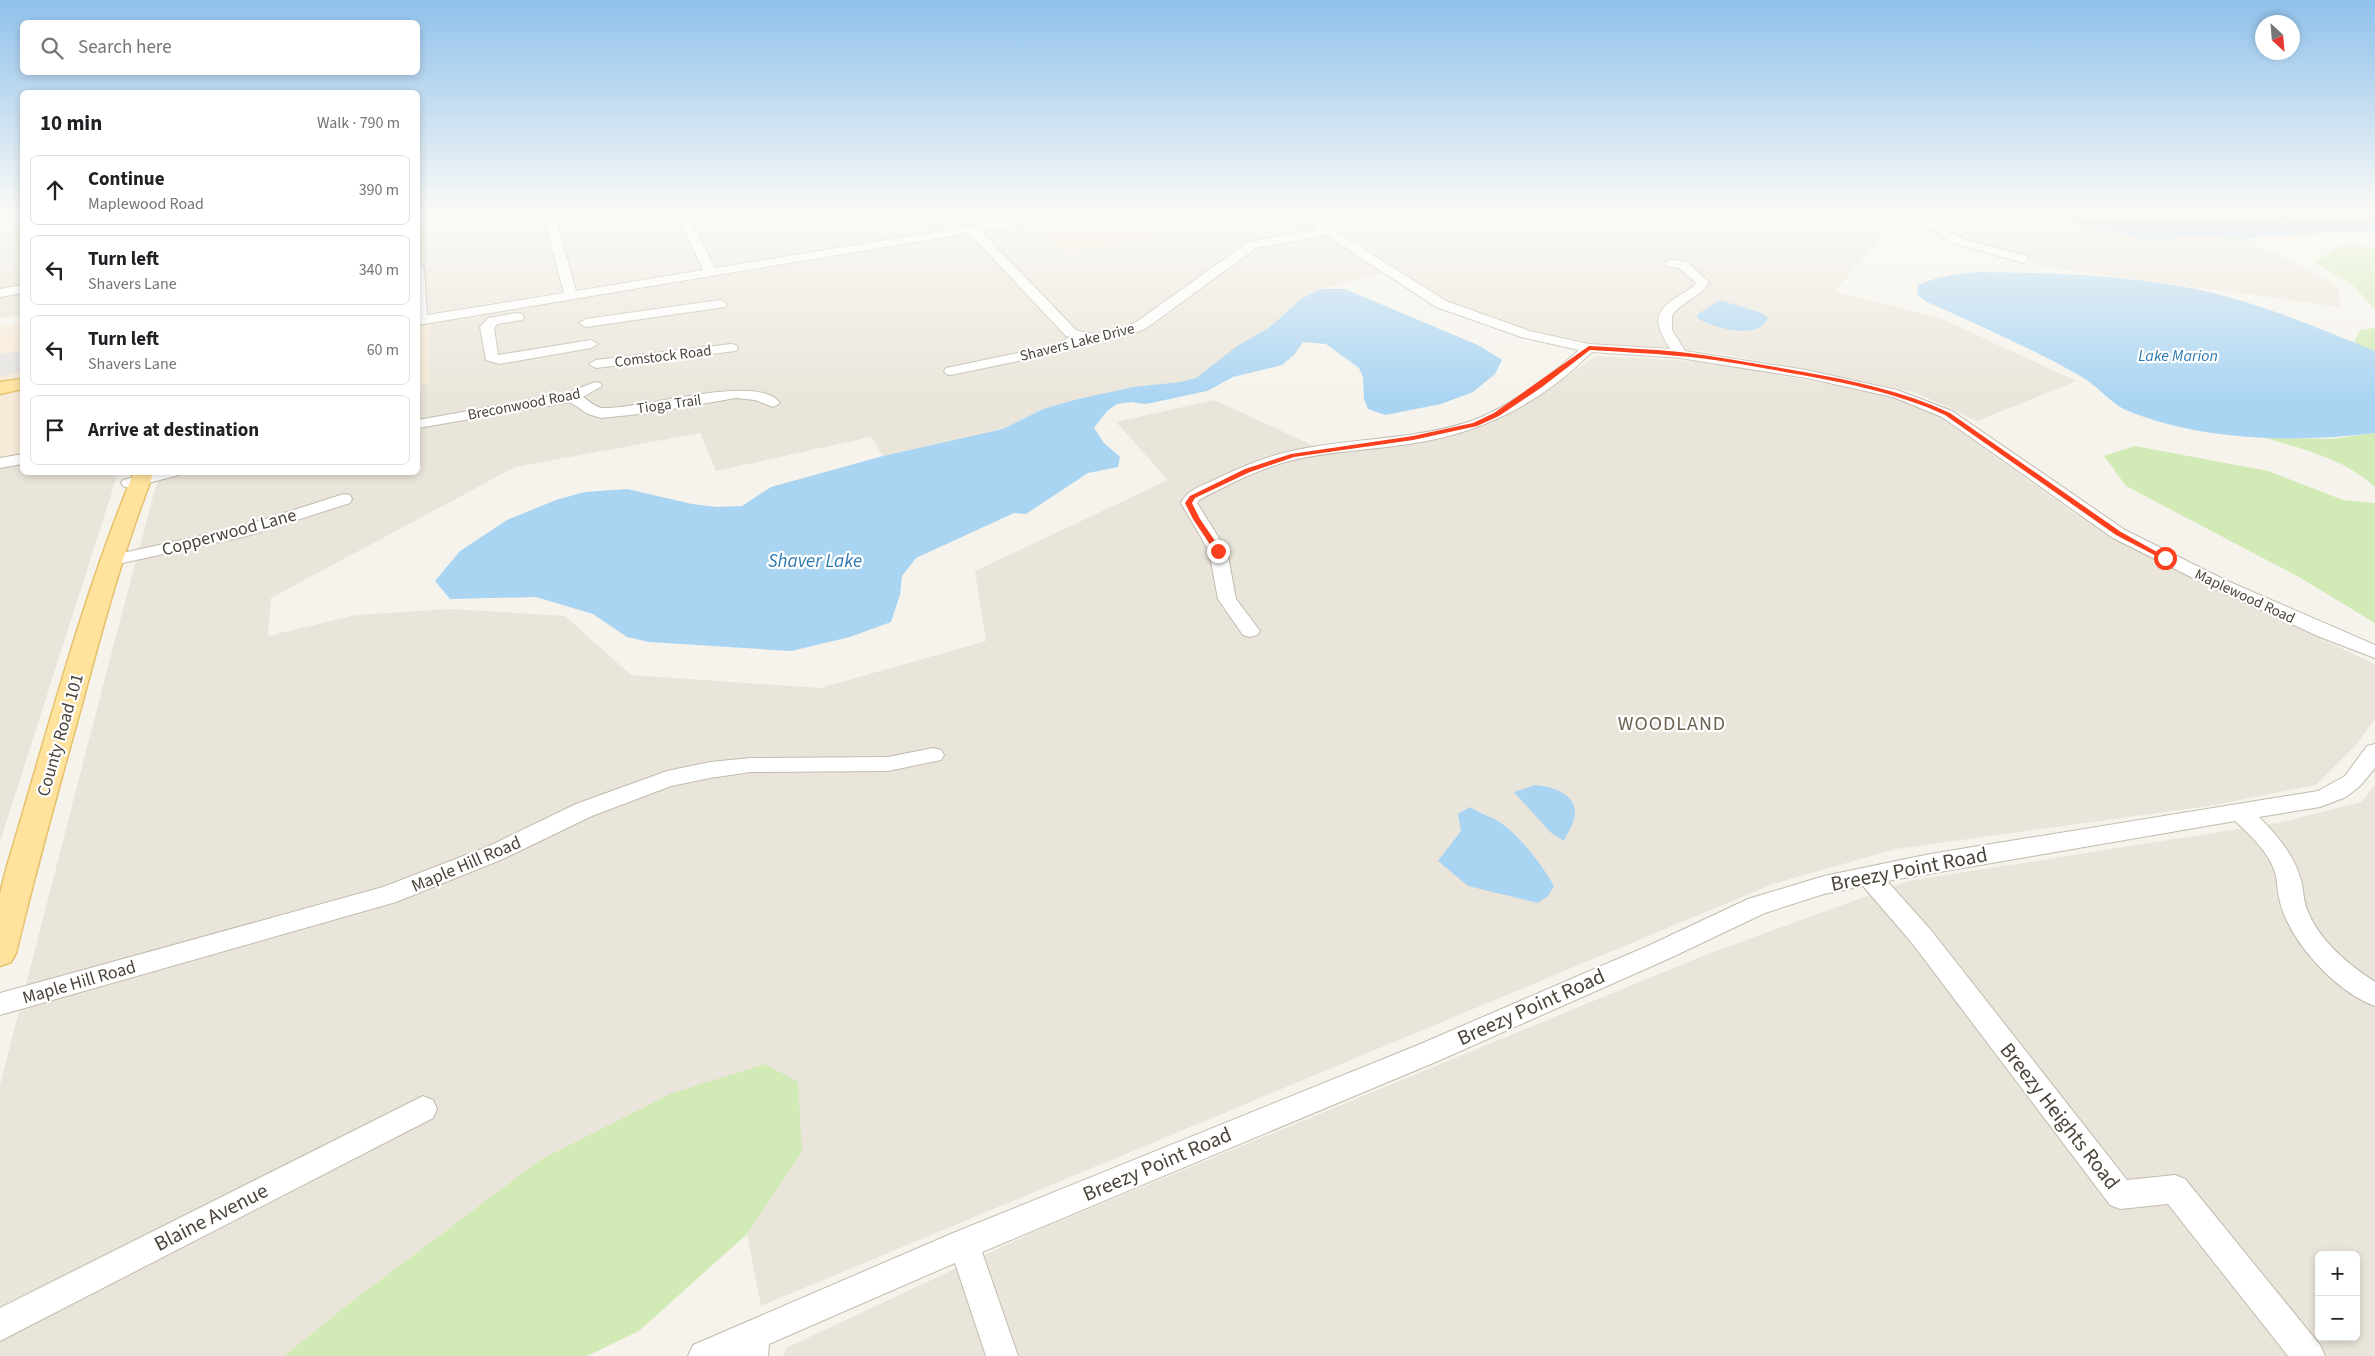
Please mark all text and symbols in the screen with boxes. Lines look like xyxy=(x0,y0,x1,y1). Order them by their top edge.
north arrow xyxy=(2255,15,2300,60)
search box xyxy=(20,20,420,75)
icon: search xyxy=(38,34,66,62)
text: Search here xyxy=(78,34,172,61)
text: 10 min xyxy=(40,108,102,138)
text: Walk · 790 m xyxy=(317,112,400,134)
text: Continue xyxy=(88,166,165,193)
icon: ahead xyxy=(41,176,69,204)
text: 390 m xyxy=(359,179,399,201)
text: Maplewood Road xyxy=(88,193,204,215)
text: Turn left xyxy=(88,246,159,273)
icon: left xyxy=(41,256,69,284)
text: 340 m xyxy=(359,259,399,281)
text: Shavers Lane xyxy=(88,273,177,295)
street label: Shavers Lake Drive xyxy=(1018,318,1137,367)
text: Turn left xyxy=(88,326,159,353)
icon: left xyxy=(41,336,69,364)
text: 60 m xyxy=(367,339,399,361)
street label: Comstock Road xyxy=(613,340,713,373)
water label: Lake Marion xyxy=(2138,345,2218,367)
text: Shavers Lane xyxy=(88,353,177,375)
street label: Breconwood Road xyxy=(466,383,582,426)
street label: Tioga Trail xyxy=(635,390,703,419)
icon: arrive xyxy=(41,416,69,444)
text: Arrive at destination xyxy=(88,417,259,444)
street label: Copperwood Lane xyxy=(159,503,299,562)
route end xyxy=(1207,540,1230,563)
route start xyxy=(2154,547,2177,570)
water label: Shaver Lake xyxy=(768,548,862,575)
street label: Maplewood Road xyxy=(2191,564,2298,629)
street label: County Road 101 xyxy=(31,671,90,800)
district label: WOODLAND xyxy=(1618,710,1726,738)
street label: Maple Hill Road xyxy=(408,830,525,899)
street label: Breezy Point Road xyxy=(1828,839,1990,899)
street label: Maple Hill Road xyxy=(20,954,139,1011)
street label: Breezy Point Road xyxy=(1452,961,1610,1053)
street label: Breezy Heights Road xyxy=(1993,1036,2127,1196)
street label: Breezy Point Road xyxy=(1078,1119,1236,1209)
street label: Blaine Avenue xyxy=(149,1175,273,1259)
map controls xyxy=(2315,1251,2360,1341)
button: + xyxy=(2315,1251,2360,1296)
button: − xyxy=(2315,1296,2360,1341)

